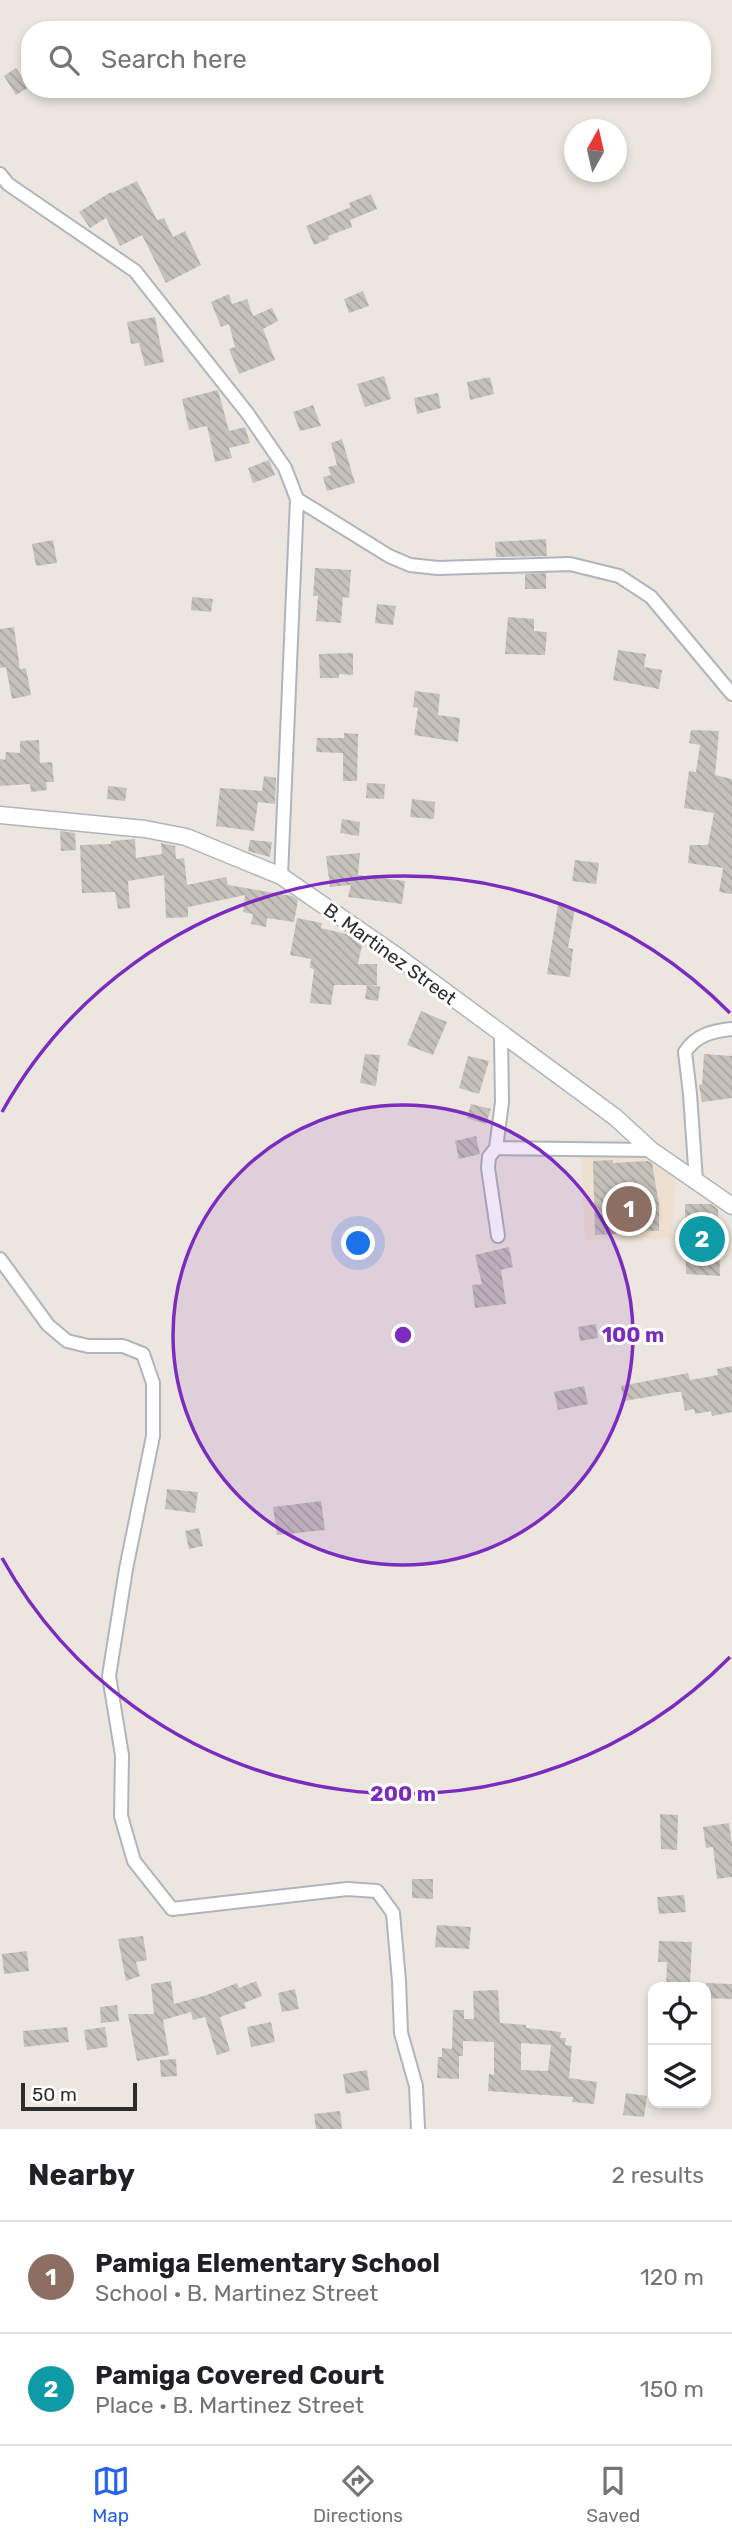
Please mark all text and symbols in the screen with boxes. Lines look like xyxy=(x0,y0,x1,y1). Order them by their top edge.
search box xyxy=(21,21,711,98)
icon: search xyxy=(45,41,83,79)
text: Search here xyxy=(101,44,247,75)
north arrow xyxy=(564,119,627,182)
street label: B. Martinez Street xyxy=(319,898,461,1010)
pin: 1 xyxy=(606,1183,652,1235)
pin: 2 xyxy=(679,1213,725,1265)
your location xyxy=(341,1226,375,1260)
text: 100 m xyxy=(602,1322,664,1347)
centre of rings xyxy=(391,1323,415,1347)
text: 200 m xyxy=(370,1781,436,1806)
map controls xyxy=(648,1982,711,2108)
button: locate xyxy=(648,1982,711,2045)
button: layers xyxy=(648,2045,711,2108)
scale bar xyxy=(21,2080,136,2112)
text: 50 m xyxy=(32,2083,77,2106)
text: Nearby xyxy=(28,2157,135,2193)
text: 2 results xyxy=(612,2161,704,2189)
text: Pamiga Elementary School xyxy=(95,2248,440,2279)
text: 1 xyxy=(45,2263,57,2291)
text: 120 m xyxy=(640,2263,704,2291)
text: School · B. Martinez Street xyxy=(95,2279,378,2307)
text: Pamiga Covered Court xyxy=(95,2360,384,2391)
text: 2 xyxy=(44,2375,58,2403)
text: 150 m xyxy=(640,2375,704,2403)
text: Place · B. Martinez Street xyxy=(95,2391,364,2419)
tab: Map xyxy=(92,2462,130,2527)
tab: Directions xyxy=(313,2462,403,2527)
tab: Saved xyxy=(586,2462,640,2527)

